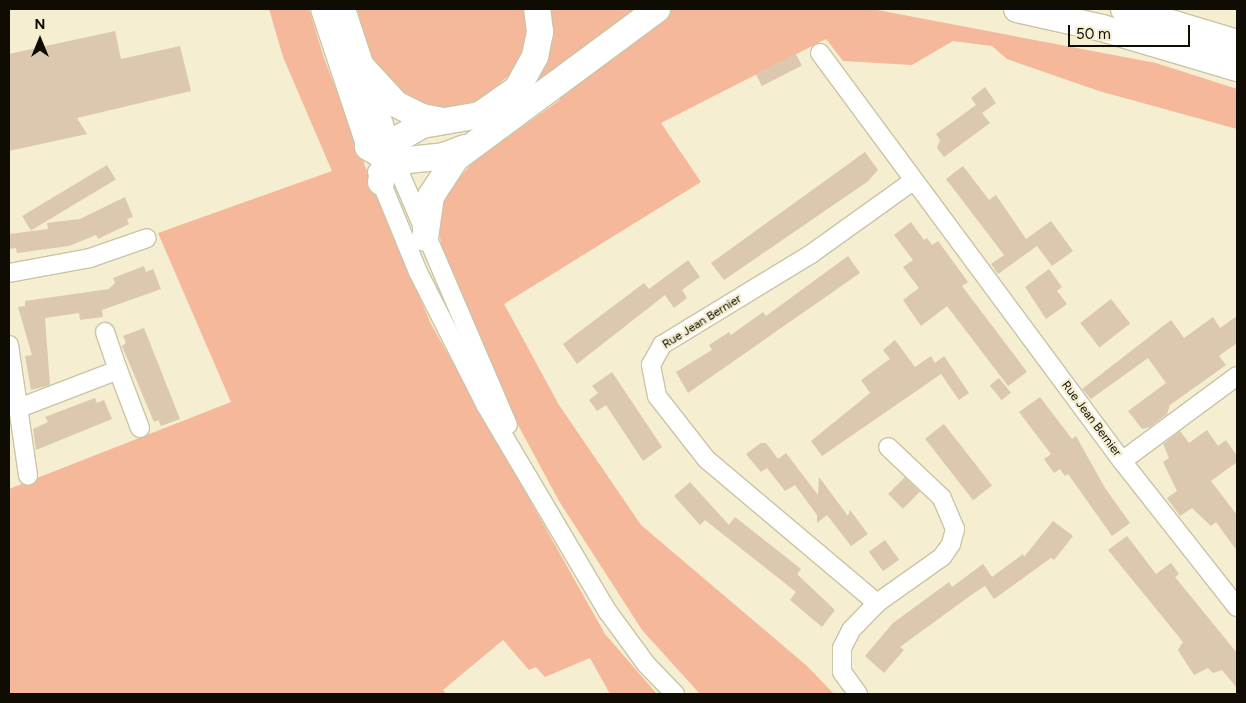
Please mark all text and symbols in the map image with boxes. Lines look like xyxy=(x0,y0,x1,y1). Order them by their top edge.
north arrow xyxy=(15,15,65,65)
scale bar xyxy=(1071,15,1194,47)
text: N xyxy=(35,16,45,33)
text: 50 m xyxy=(1076,25,1111,43)
street label: Rue Jean Bernier xyxy=(660,292,744,352)
street label: Rue Jean Bernier xyxy=(1058,379,1124,459)

